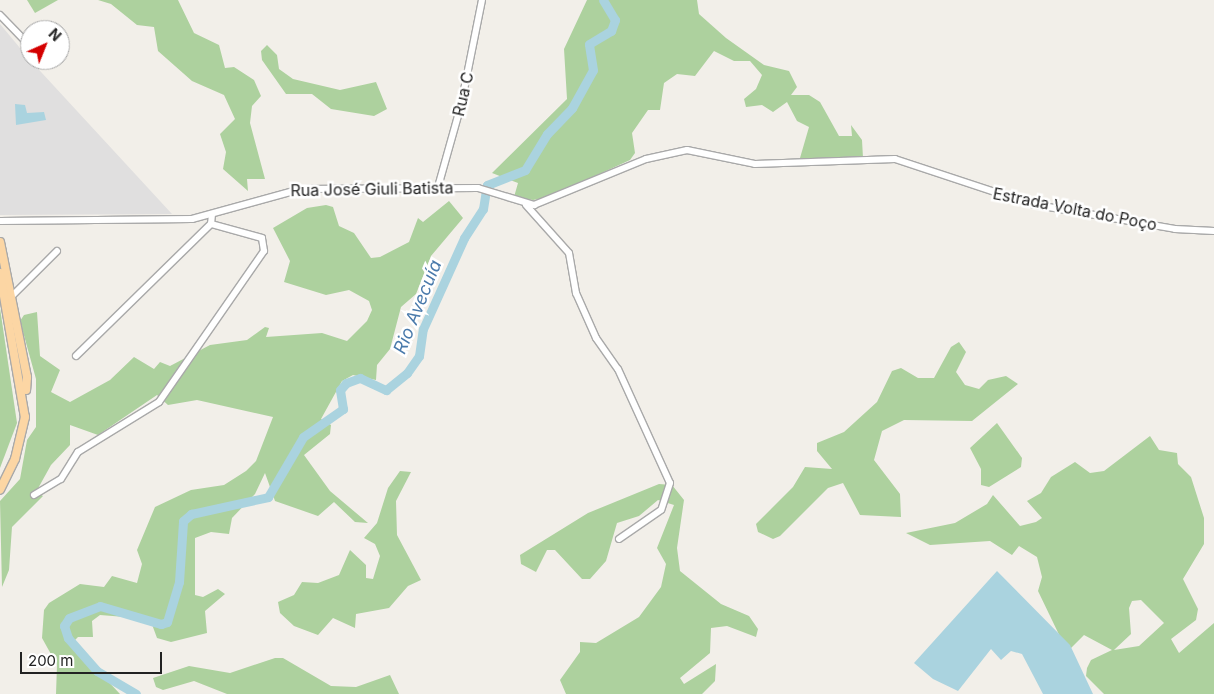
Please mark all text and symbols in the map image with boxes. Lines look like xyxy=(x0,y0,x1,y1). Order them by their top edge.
north arrow xyxy=(20,20,70,70)
text: N xyxy=(45,25,65,44)
street label: Rua C xyxy=(449,70,477,118)
street label: Rua José Giuli Batista xyxy=(290,178,454,200)
street label: Estrada Volta do Poço xyxy=(991,184,1159,234)
water label: Rio Avecuía xyxy=(389,257,447,357)
scale bar xyxy=(22,642,165,674)
text: 200 m xyxy=(28,651,73,670)

